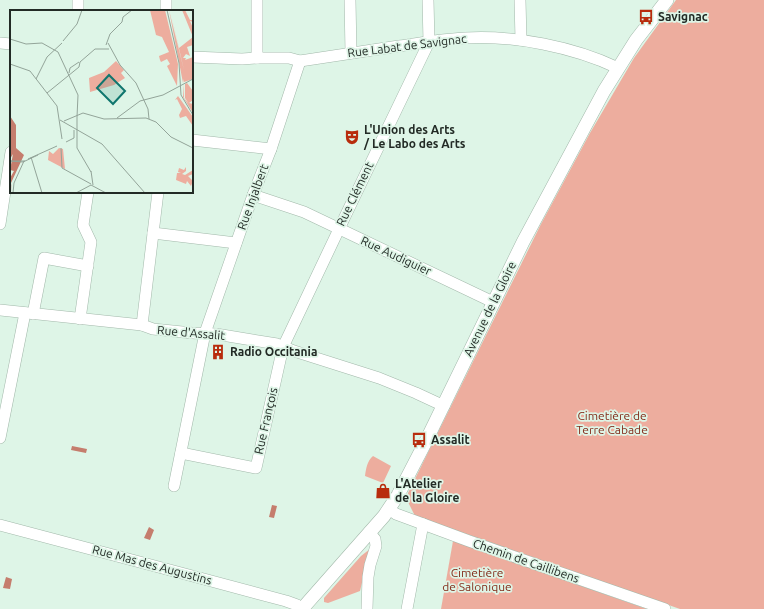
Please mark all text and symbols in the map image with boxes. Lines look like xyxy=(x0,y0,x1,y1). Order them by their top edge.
bus stop icon: Savignac xyxy=(637,8,655,26)
inset map xyxy=(10,10,193,193)
place label: Savignac xyxy=(658,10,708,23)
street label: Rue Labat de Savignac xyxy=(347,32,468,59)
place label: L'Union des Arts / Le Labo des Arts xyxy=(363,123,466,150)
theatre icon: L'Union des Arts / Le Labo des Arts xyxy=(343,128,361,146)
street label: Rue Clément xyxy=(334,160,376,228)
street label: Rue Injalbert xyxy=(235,162,270,231)
street label: Rue Audiguier xyxy=(359,234,434,278)
street label: Avenue de la Gloire xyxy=(461,259,518,358)
street label: Rue d'Assalit xyxy=(157,323,226,342)
building icon: Radio Occitania xyxy=(209,343,227,361)
place label: Radio Occitania xyxy=(230,345,317,358)
street label: Rue François xyxy=(252,386,280,456)
park label: Cimetière de Terre Cabade xyxy=(576,409,648,436)
bus stop icon: Assalit xyxy=(410,431,428,449)
place label: Assalit xyxy=(431,433,470,446)
place label: L'Atelier de la Gloire xyxy=(395,477,459,504)
shop icon: L'Atelier de la Gloire xyxy=(374,482,392,500)
street label: Chemin de Caillibens xyxy=(471,536,581,585)
street label: Rue Mas des Augustins xyxy=(91,542,213,587)
park label: Cimetière de Salonique xyxy=(442,566,512,593)

